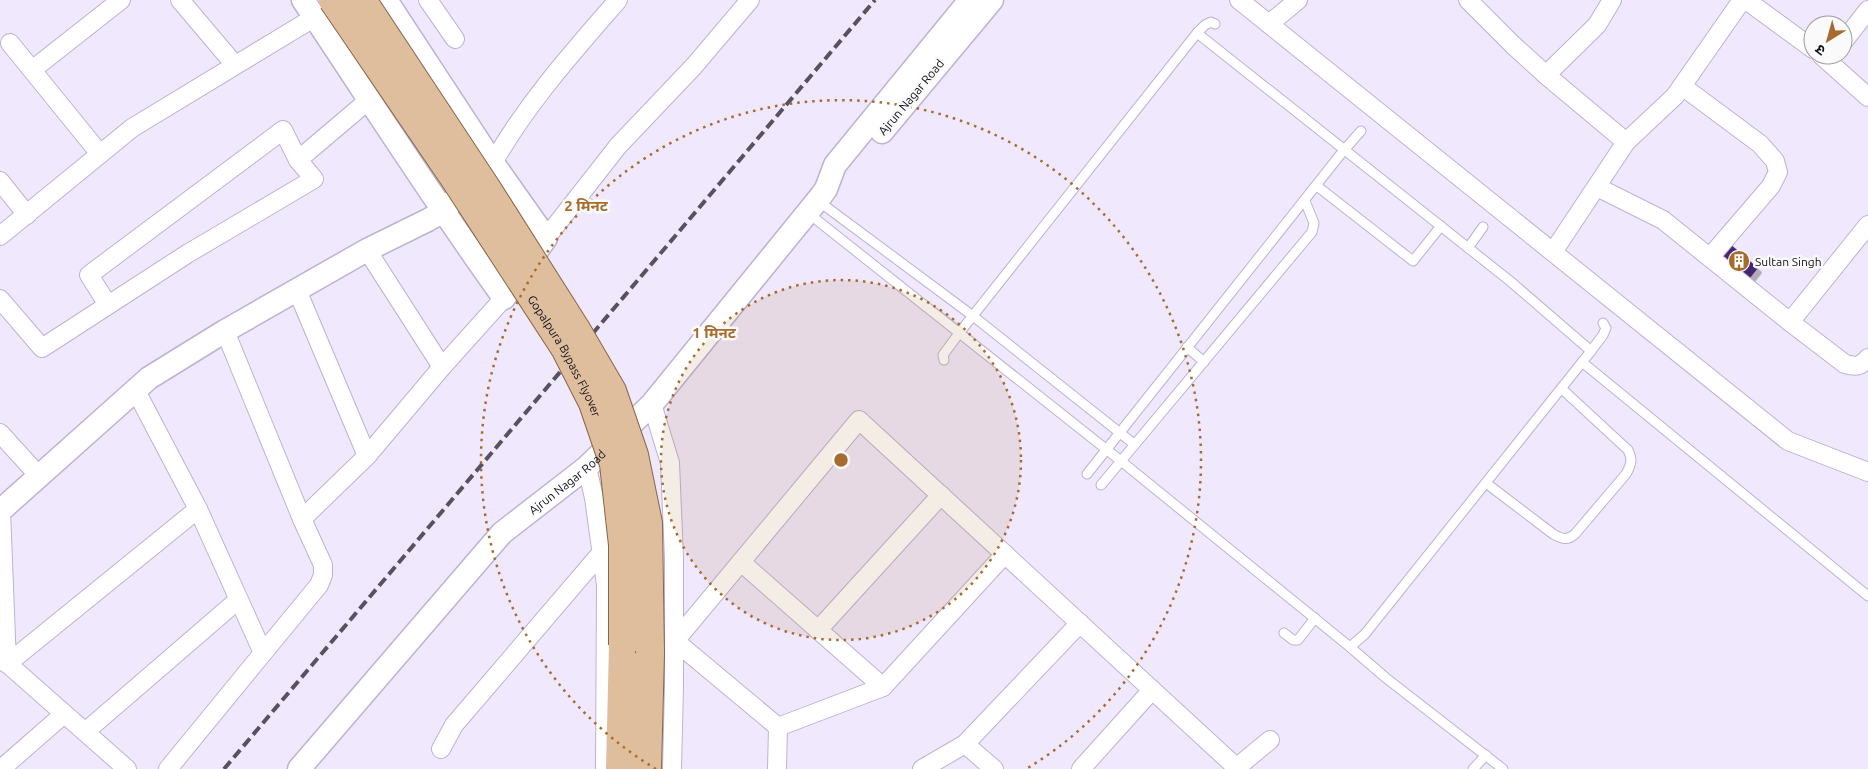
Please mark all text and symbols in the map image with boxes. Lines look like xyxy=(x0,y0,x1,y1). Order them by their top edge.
north arrow xyxy=(1803,15,1853,65)
text: उ xyxy=(1811,41,1828,59)
street label: Ajrun Nagar Road xyxy=(876,57,946,137)
text: 2 मिनट xyxy=(564,197,609,214)
building icon: Sultan Singh xyxy=(1727,249,1751,273)
place label: Sultan Singh xyxy=(1755,255,1822,268)
street label: Gopalpura Bypass Flyover xyxy=(526,292,604,419)
text: 1 मिनट xyxy=(692,324,737,341)
street label: Ajrun Nagar Road xyxy=(526,447,608,516)
centre of rings xyxy=(832,451,850,469)

